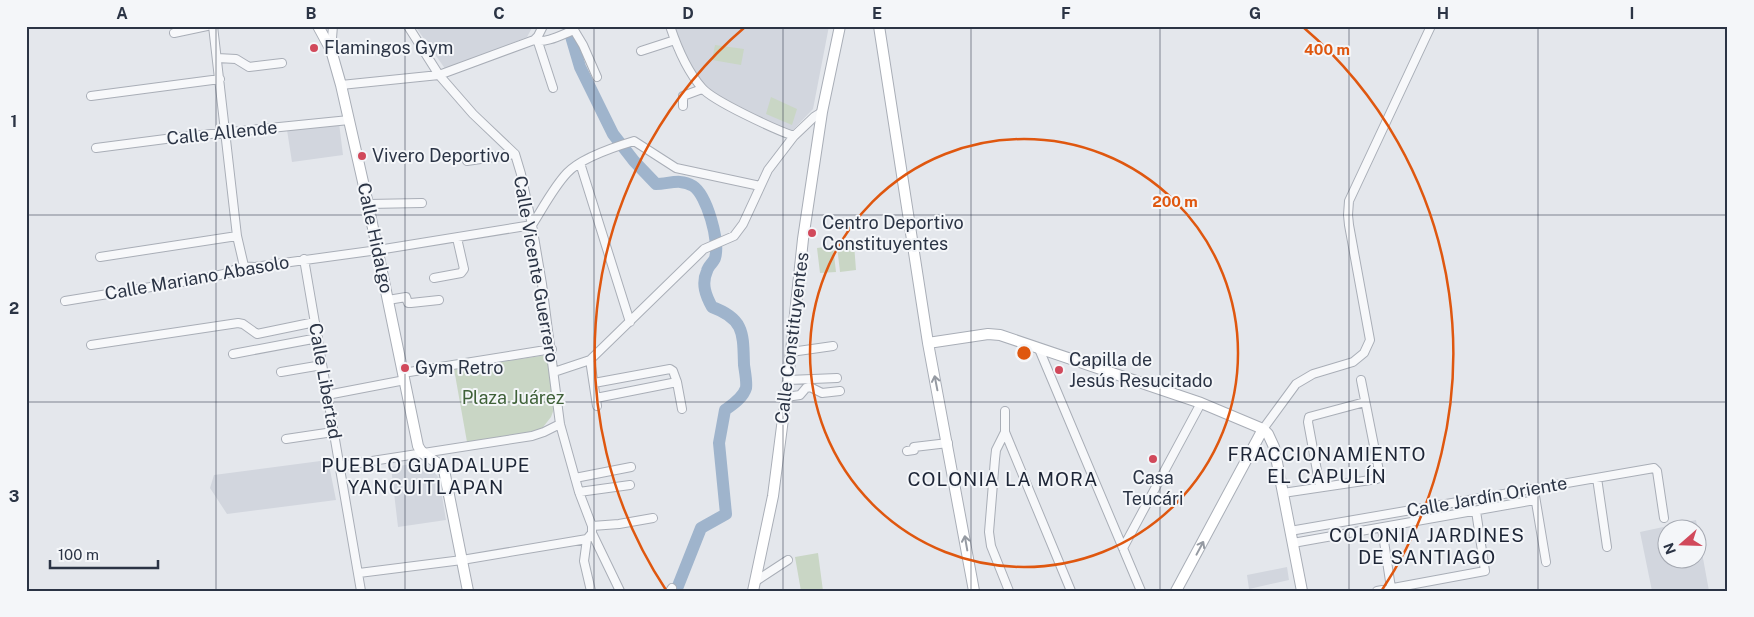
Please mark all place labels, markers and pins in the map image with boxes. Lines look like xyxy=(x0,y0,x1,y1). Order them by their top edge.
place label: Flamingos Gym xyxy=(324,37,453,58)
marker: Flamingos Gym xyxy=(308,42,320,54)
place label: Vivero Deportivo xyxy=(372,145,510,166)
marker: Vivero Deportivo xyxy=(356,150,368,162)
place label: Centro Deportivo Constituyentes xyxy=(822,212,964,254)
marker: Centro Deportivo Constituyentes xyxy=(806,227,818,239)
centre of rings xyxy=(1015,344,1033,362)
place label: Capilla de Jesús Resucitado xyxy=(1069,349,1213,391)
place label: Gym Retro xyxy=(415,357,504,378)
marker: Gym Retro xyxy=(399,362,411,374)
marker: Capilla de Jesús Resucitado xyxy=(1053,364,1065,376)
marker: Casa Teucári xyxy=(1147,453,1159,465)
place label: Casa Teucári xyxy=(1122,467,1184,509)

